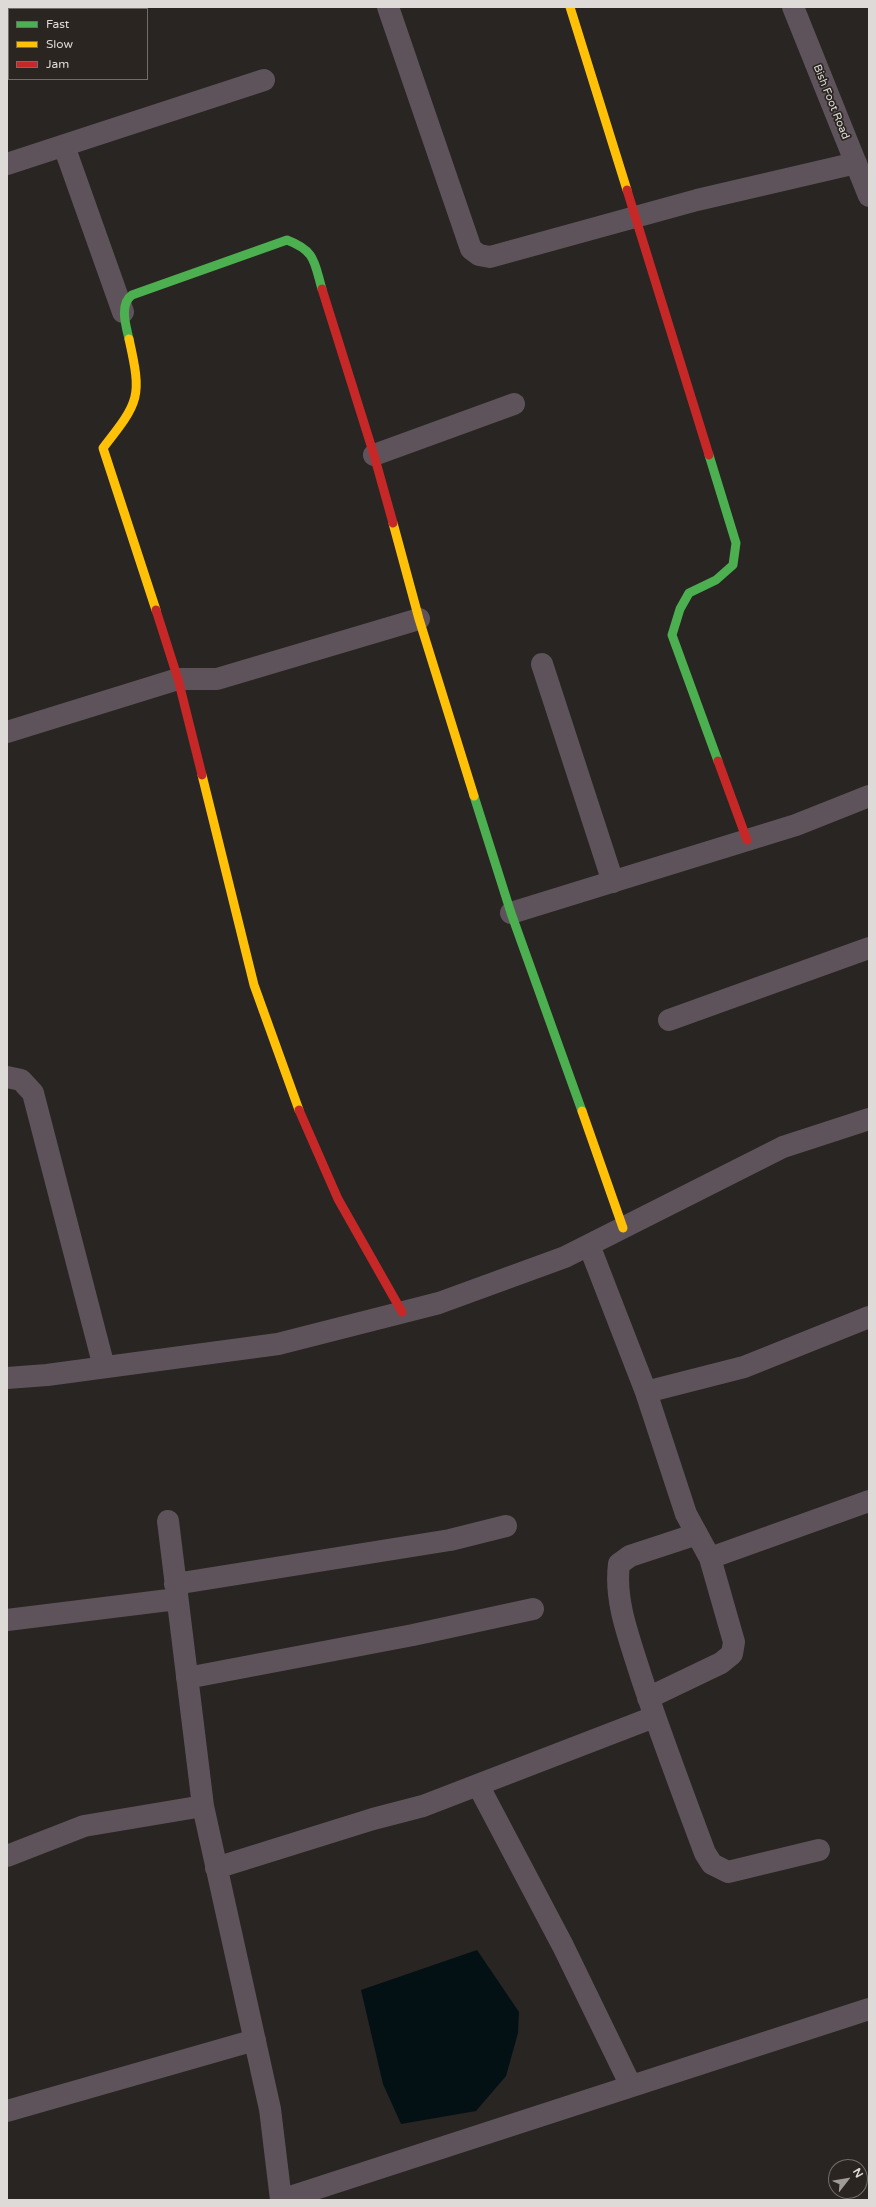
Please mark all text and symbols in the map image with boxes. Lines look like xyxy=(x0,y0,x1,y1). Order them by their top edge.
legend xyxy=(8,8,148,80)
text: Fast xyxy=(46,17,69,31)
text: Slow xyxy=(46,37,73,51)
text: Jam xyxy=(46,57,69,71)
street label: Bish Foot Road xyxy=(810,63,852,141)
north arrow xyxy=(828,2159,868,2199)
text: N xyxy=(850,2166,866,2180)

